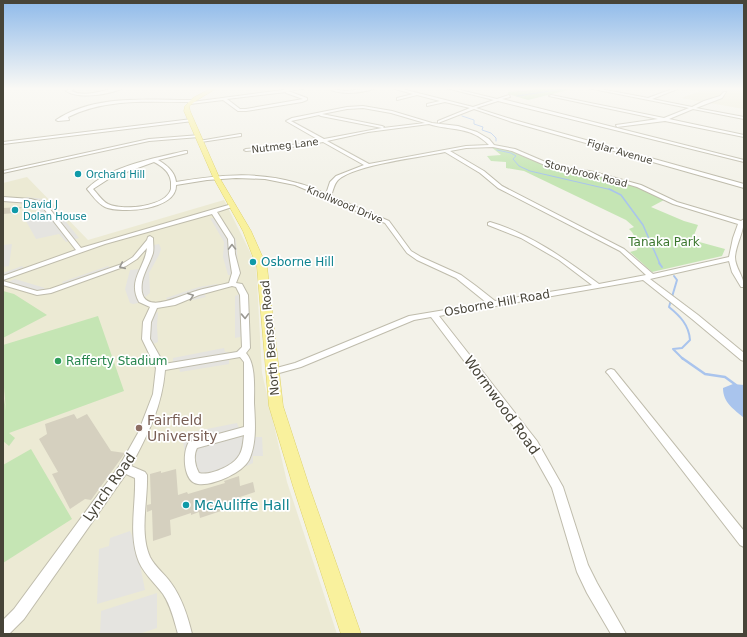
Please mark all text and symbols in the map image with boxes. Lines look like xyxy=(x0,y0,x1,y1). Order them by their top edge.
street label: Nutmeg Lane xyxy=(251,136,319,155)
street label: Figlar Avenue xyxy=(586,137,654,166)
street label: Stonybrook Road xyxy=(543,158,629,189)
marker: Orchard Hill xyxy=(73,169,83,179)
place label: Orchard Hill xyxy=(86,169,145,180)
street label: Knollwood Drive xyxy=(305,184,384,225)
place label: David J Dolan House xyxy=(23,199,87,222)
marker: David J Dolan House xyxy=(10,205,20,215)
park label: Tanaka Park xyxy=(627,235,700,249)
one-way arrow xyxy=(227,244,236,250)
place label: Osborne Hill xyxy=(261,255,334,269)
marker: Osborne Hill xyxy=(248,257,258,267)
one-way arrow xyxy=(118,261,126,269)
street label: North Benson Road xyxy=(258,280,282,396)
street label: Osborne Hill Road xyxy=(443,287,551,319)
one-way arrow xyxy=(187,292,194,300)
one-way arrow xyxy=(240,313,249,319)
street label: Wormwood Road xyxy=(461,353,543,457)
place label: Rafferty Stadium xyxy=(66,354,168,368)
marker: Rafferty Stadium xyxy=(53,356,63,366)
place label: Fairfield University xyxy=(147,412,218,444)
marker: Fairfield University xyxy=(134,423,144,433)
street label: Lynch Road xyxy=(80,450,138,524)
place label: McAuliffe Hall xyxy=(194,497,290,513)
marker: McAuliffe Hall xyxy=(181,500,191,510)

